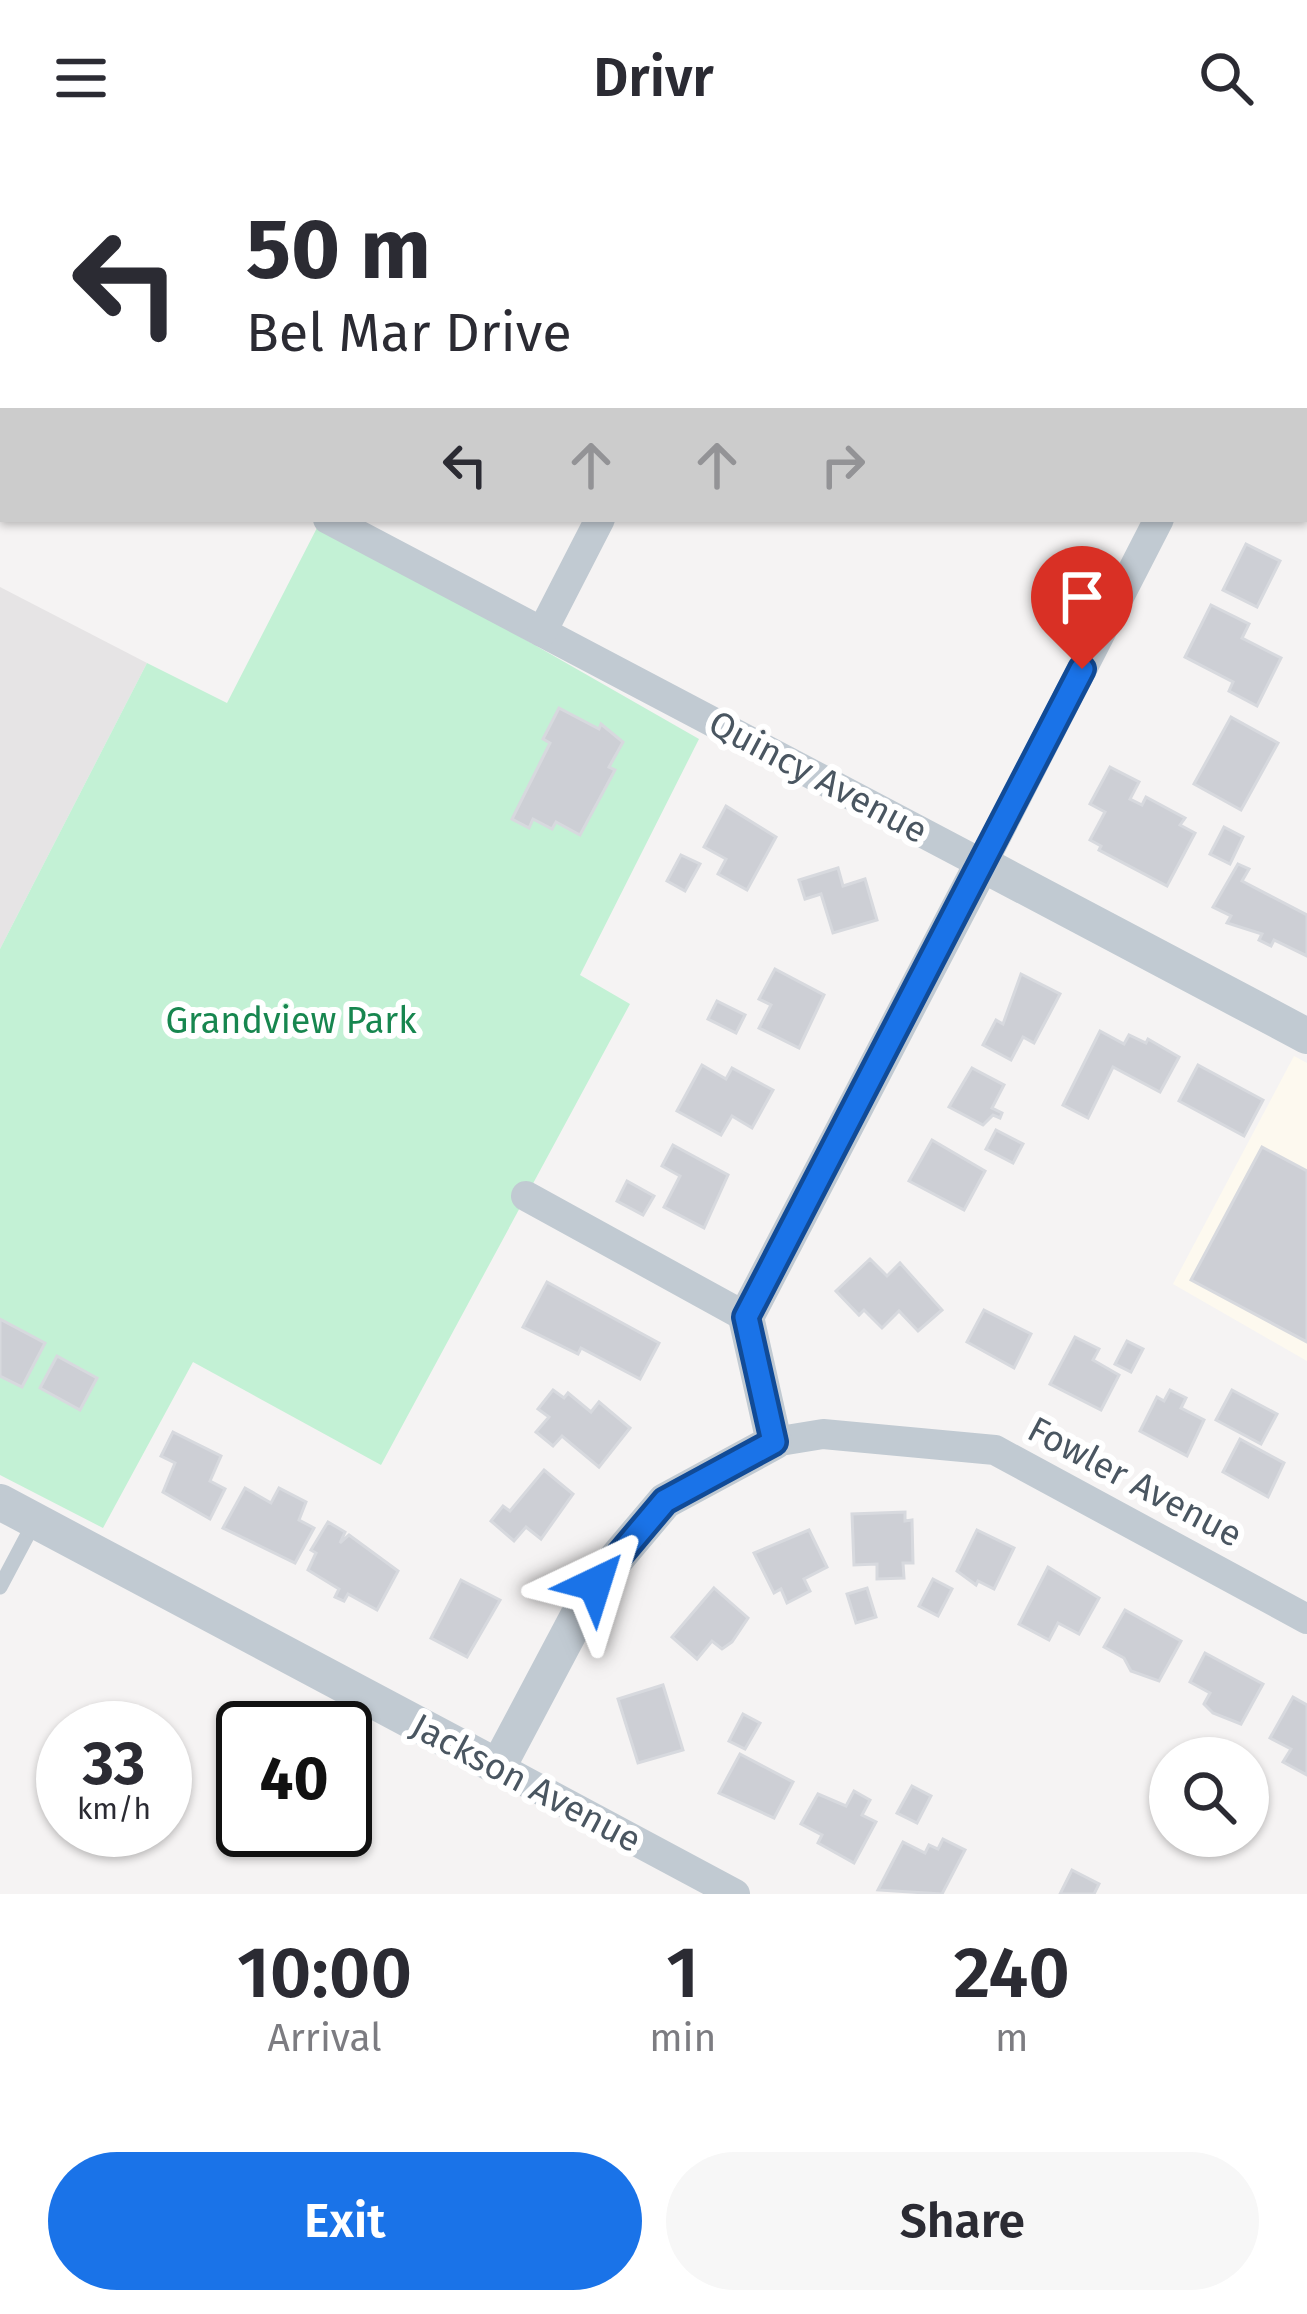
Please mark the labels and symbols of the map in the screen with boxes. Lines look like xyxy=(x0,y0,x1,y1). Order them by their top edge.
pin xyxy=(1031,546,1133,669)
street label: Quincy Avenue xyxy=(701,701,935,853)
park label: Grandview Park xyxy=(165,999,417,1043)
street label: Fowler Avenue xyxy=(1020,1407,1250,1557)
position arrow xyxy=(532,1521,658,1647)
speed limit sign: 40 xyxy=(216,1701,372,1857)
street label: Jackson Avenue xyxy=(404,1704,648,1862)

